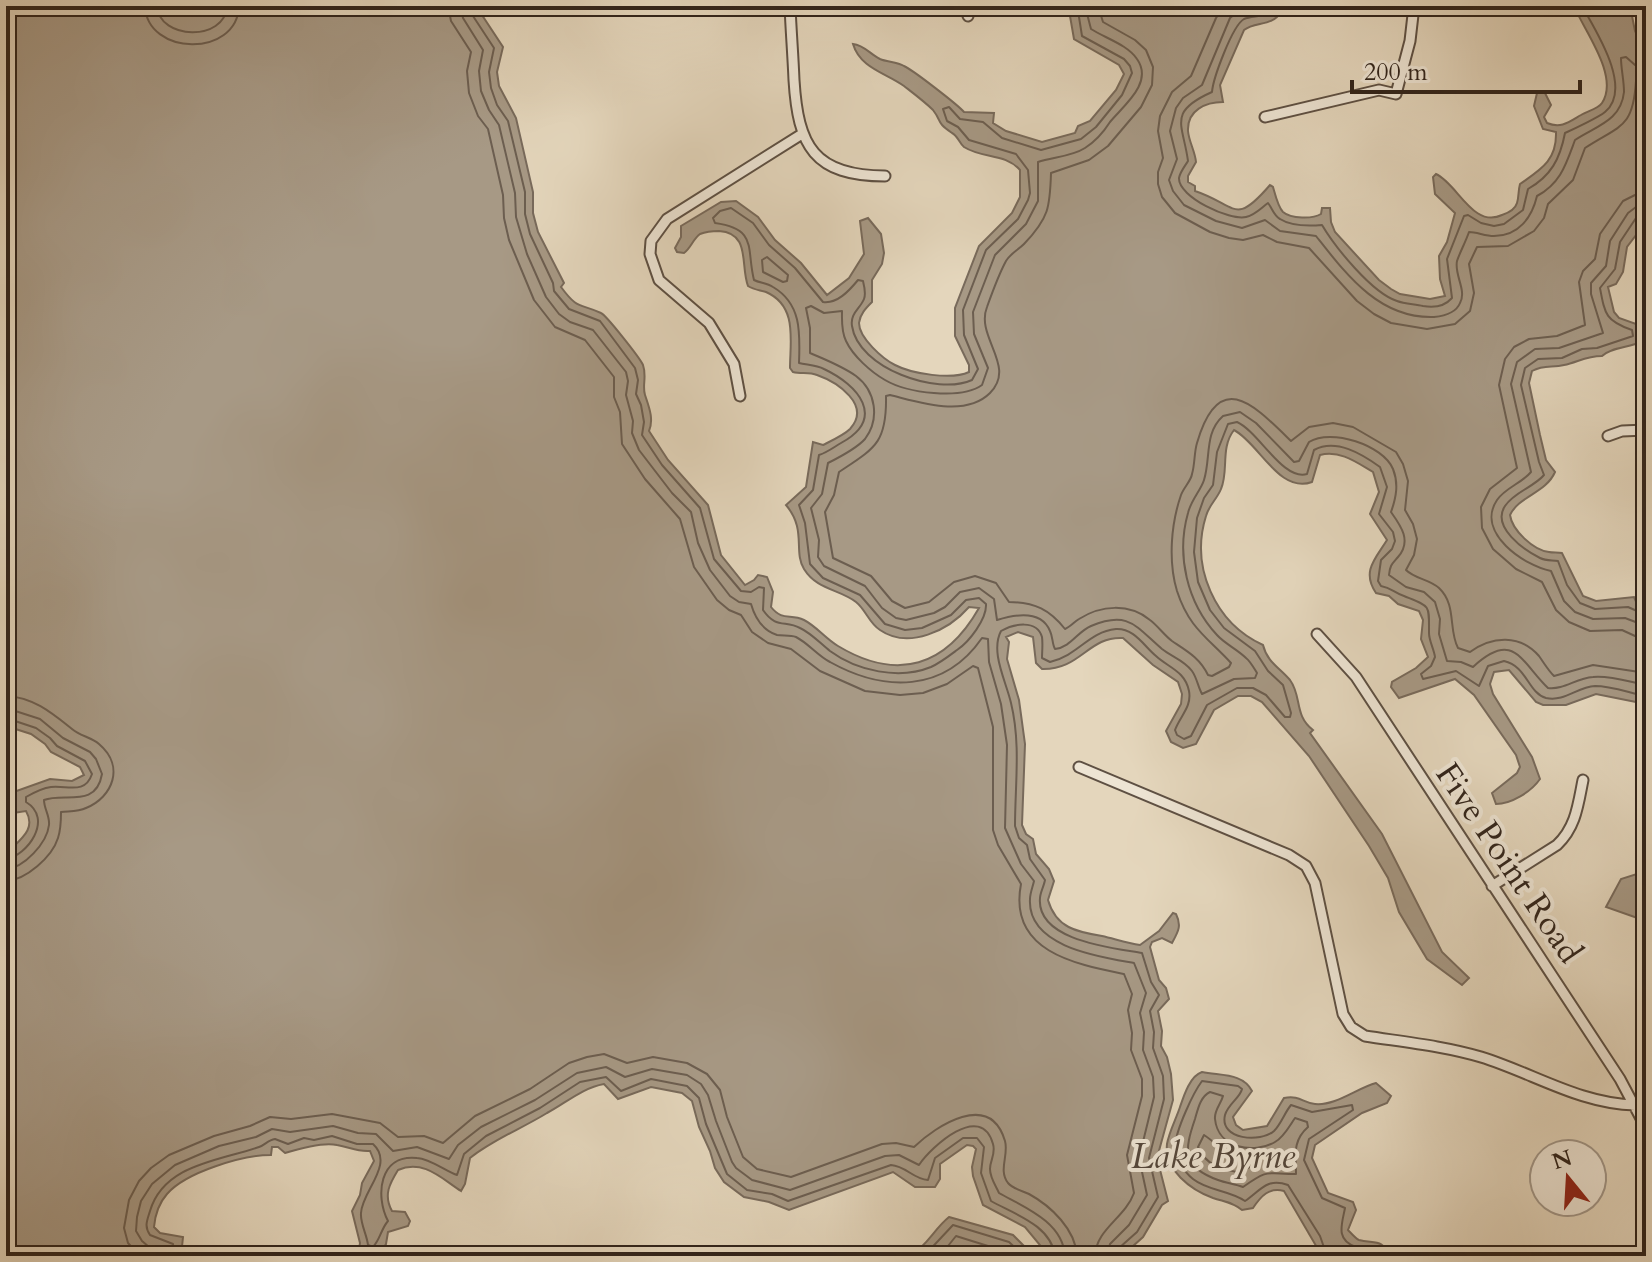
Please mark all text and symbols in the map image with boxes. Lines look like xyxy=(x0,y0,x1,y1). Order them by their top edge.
scale bar xyxy=(1352,44,1580,94)
text: 200 m xyxy=(1364,56,1428,89)
street label: Five Point Road xyxy=(1425,754,1593,972)
water label: Lake Byrne xyxy=(1131,1132,1296,1181)
north arrow xyxy=(1528,1138,1608,1218)
text: N xyxy=(1548,1143,1576,1177)

